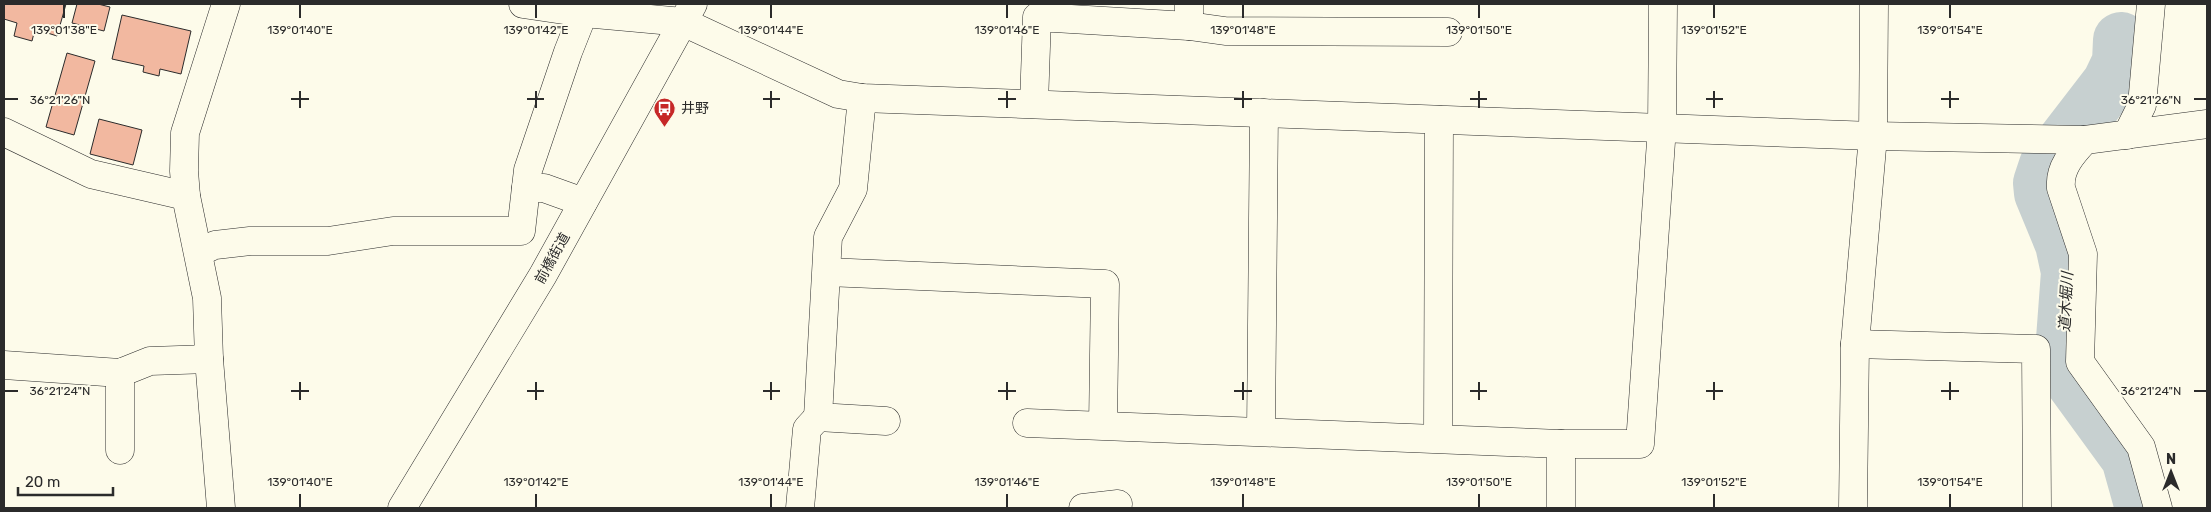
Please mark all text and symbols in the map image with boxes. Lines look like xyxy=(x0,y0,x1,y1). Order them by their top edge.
text: 139°01'38"E xyxy=(31,23,97,37)
text: 139°01'40"E xyxy=(267,23,333,37)
text: 139°01'42"E xyxy=(503,23,569,37)
text: 139°01'44"E xyxy=(738,23,804,37)
text: 139°01'46"E xyxy=(975,23,1039,37)
text: 139°01'48"E xyxy=(1210,23,1276,37)
text: 139°01'50"E xyxy=(1446,23,1512,37)
text: 139°01'52"E xyxy=(1681,23,1747,37)
text: 139°01'54"E xyxy=(1917,23,1983,37)
text: 36°21'26"N xyxy=(30,93,90,107)
text: 36°21'26"N xyxy=(2121,93,2181,107)
bus stop icon: 井野 xyxy=(653,96,677,127)
place label: 井野 xyxy=(681,100,709,117)
street label: 前橋街道 xyxy=(531,230,573,287)
water label: 道木堀川 xyxy=(2055,270,2077,332)
text: 36°21'24"N xyxy=(30,384,90,398)
text: 36°21'24"N xyxy=(2121,384,2181,398)
north arrow xyxy=(2146,447,2196,497)
text: N xyxy=(2166,451,2176,468)
scale bar xyxy=(18,464,112,496)
text: 20 m xyxy=(25,473,60,491)
text: 139°01'40"E xyxy=(267,475,333,489)
text: 139°01'42"E xyxy=(503,475,569,489)
text: 139°01'44"E xyxy=(738,475,804,489)
text: 139°01'46"E xyxy=(975,475,1039,489)
text: 139°01'48"E xyxy=(1210,475,1276,489)
text: 139°01'50"E xyxy=(1446,475,1512,489)
text: 139°01'52"E xyxy=(1681,475,1747,489)
text: 139°01'54"E xyxy=(1917,475,1983,489)

